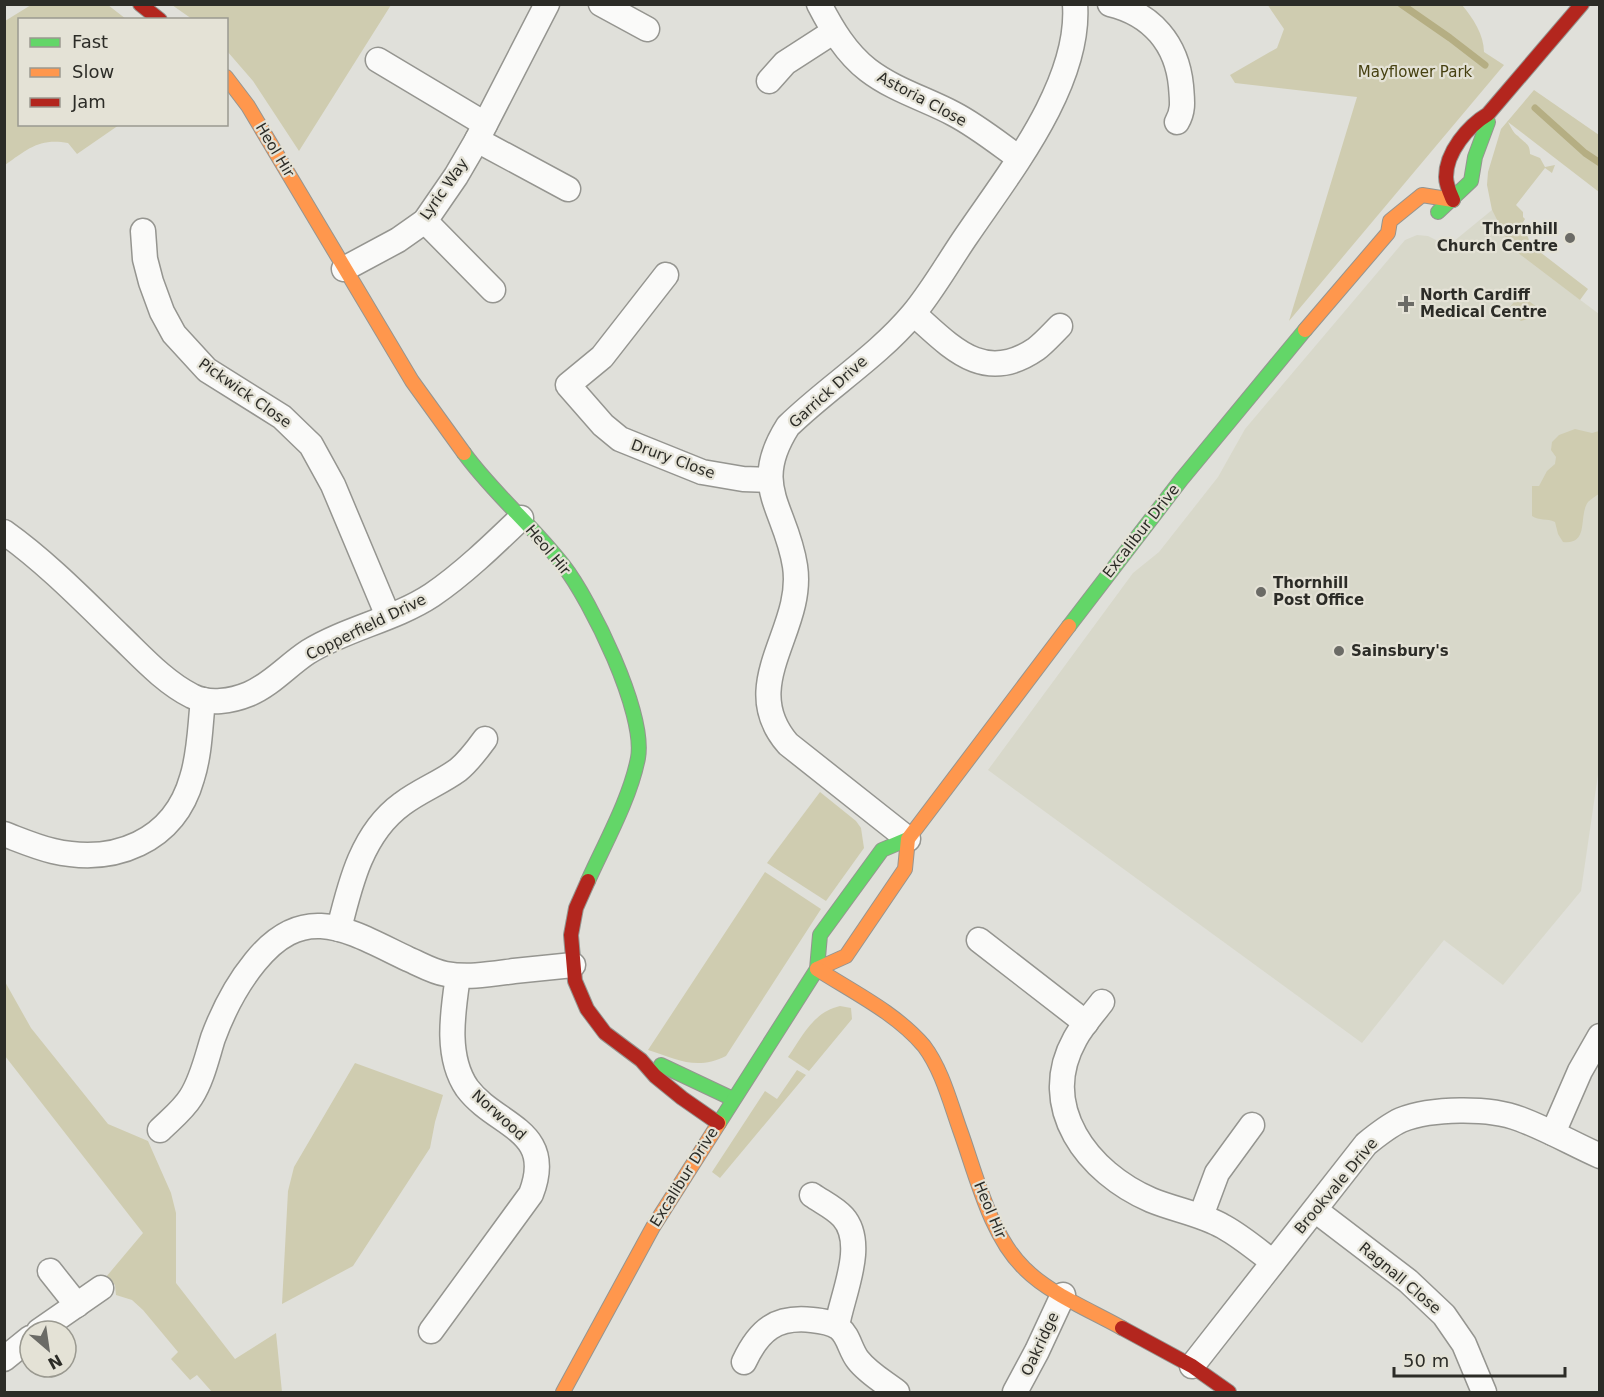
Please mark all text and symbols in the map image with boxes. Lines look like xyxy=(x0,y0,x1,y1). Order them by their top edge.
legend xyxy=(18,18,228,126)
text: Fast xyxy=(72,31,108,52)
text: Slow xyxy=(72,61,114,82)
park label: Mayflower Park xyxy=(1358,63,1473,81)
street label: Astoria Close xyxy=(874,68,970,130)
text: Jam xyxy=(71,91,106,112)
street label: Heol Hir xyxy=(252,120,299,181)
street label: Lyric Way xyxy=(416,155,472,223)
place label: Thornhill Church Centre xyxy=(1437,220,1558,255)
marker: Thornhill Church Centre xyxy=(1563,231,1577,245)
place label: North Cardiff Medical Centre xyxy=(1420,286,1547,321)
marker: North Cardiff Medical Centre xyxy=(1397,295,1415,313)
street label: Garrick Drive xyxy=(785,352,871,432)
street label: Pickwick Close xyxy=(195,354,295,432)
street label: Drury Close xyxy=(629,436,717,482)
street label: Excalibur Drive xyxy=(1099,481,1183,581)
street label: Heol Hir xyxy=(522,521,575,579)
place label: Thornhill Post Office xyxy=(1273,574,1364,609)
marker: Thornhill Post Office xyxy=(1254,585,1268,599)
street label: Copperfield Drive xyxy=(303,590,429,664)
place label: Sainsbury's xyxy=(1351,642,1449,660)
marker: Sainsbury's xyxy=(1332,644,1346,658)
street label: Norwood xyxy=(468,1086,530,1144)
street label: Excalibur Drive xyxy=(646,1124,722,1230)
street label: Brookvale Drive xyxy=(1291,1134,1381,1238)
street label: Heol Hir xyxy=(970,1179,1010,1242)
street label: Ragnall Close xyxy=(1355,1238,1445,1318)
street label: Oakridge xyxy=(1017,1309,1063,1379)
north arrow xyxy=(18,1319,78,1379)
scale bar xyxy=(1394,1340,1565,1378)
text: N xyxy=(45,1350,65,1373)
text: 50 m xyxy=(1403,1350,1449,1371)

